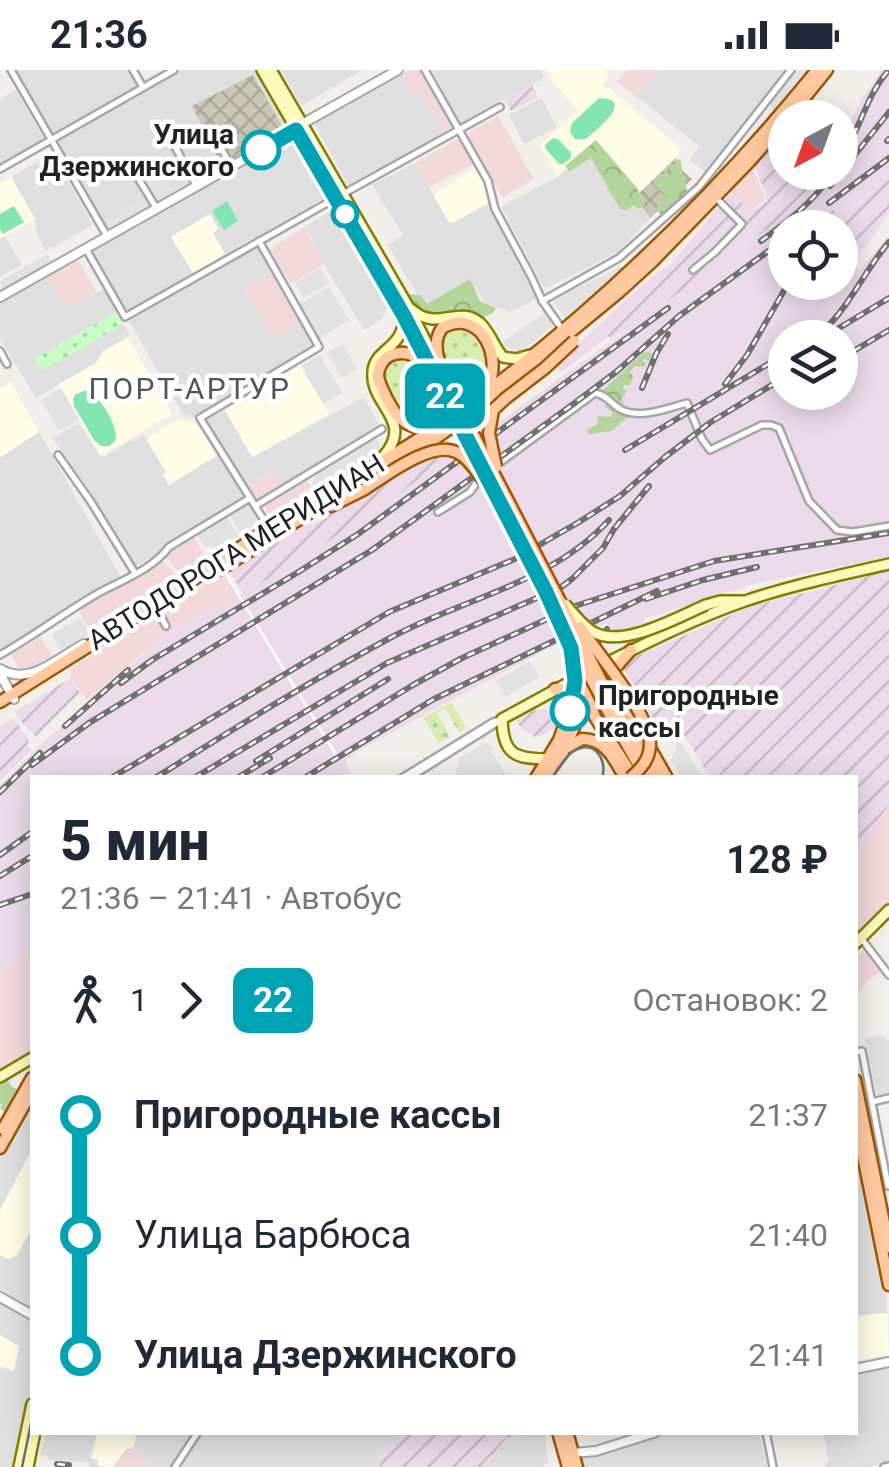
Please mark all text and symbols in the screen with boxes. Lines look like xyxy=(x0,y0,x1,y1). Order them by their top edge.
text: 21:36 xyxy=(50,13,148,57)
north arrow xyxy=(768,100,858,190)
map controls xyxy=(768,100,858,410)
place label: Улица Дзержинского xyxy=(40,118,234,183)
marker: Улица Дзержинского xyxy=(242,131,280,169)
unlabelled marker xyxy=(332,201,358,227)
button: locate xyxy=(768,210,858,300)
button: layers xyxy=(768,320,858,410)
line badge: 22 xyxy=(400,364,490,428)
district label: ПОРТ-АРТУР xyxy=(89,371,291,406)
text: 22 xyxy=(425,376,465,417)
street label: АВТОДОРОГА МЕРИДИАН xyxy=(82,447,390,657)
place label: Пригородные кассы xyxy=(598,679,779,744)
marker: Пригородные кассы xyxy=(551,692,589,730)
text: 5 мин xyxy=(60,809,209,873)
text: 128 ₽ xyxy=(726,838,828,882)
text: 21:36 – 21:41 · Автобус xyxy=(60,879,402,917)
icon: walk xyxy=(60,973,115,1028)
icon: forward xyxy=(163,973,218,1028)
text: 22 xyxy=(253,980,293,1021)
text: 1 xyxy=(130,981,148,1019)
text: Остановок: 2 xyxy=(632,981,828,1019)
text: Пригородные кассы xyxy=(134,1093,502,1137)
text: 21:37 xyxy=(748,1096,828,1134)
text: Улица Барбюса xyxy=(134,1213,411,1257)
text: 21:40 xyxy=(748,1216,828,1254)
text: Улица Дзержинского xyxy=(134,1333,517,1377)
text: 21:41 xyxy=(748,1336,828,1374)

